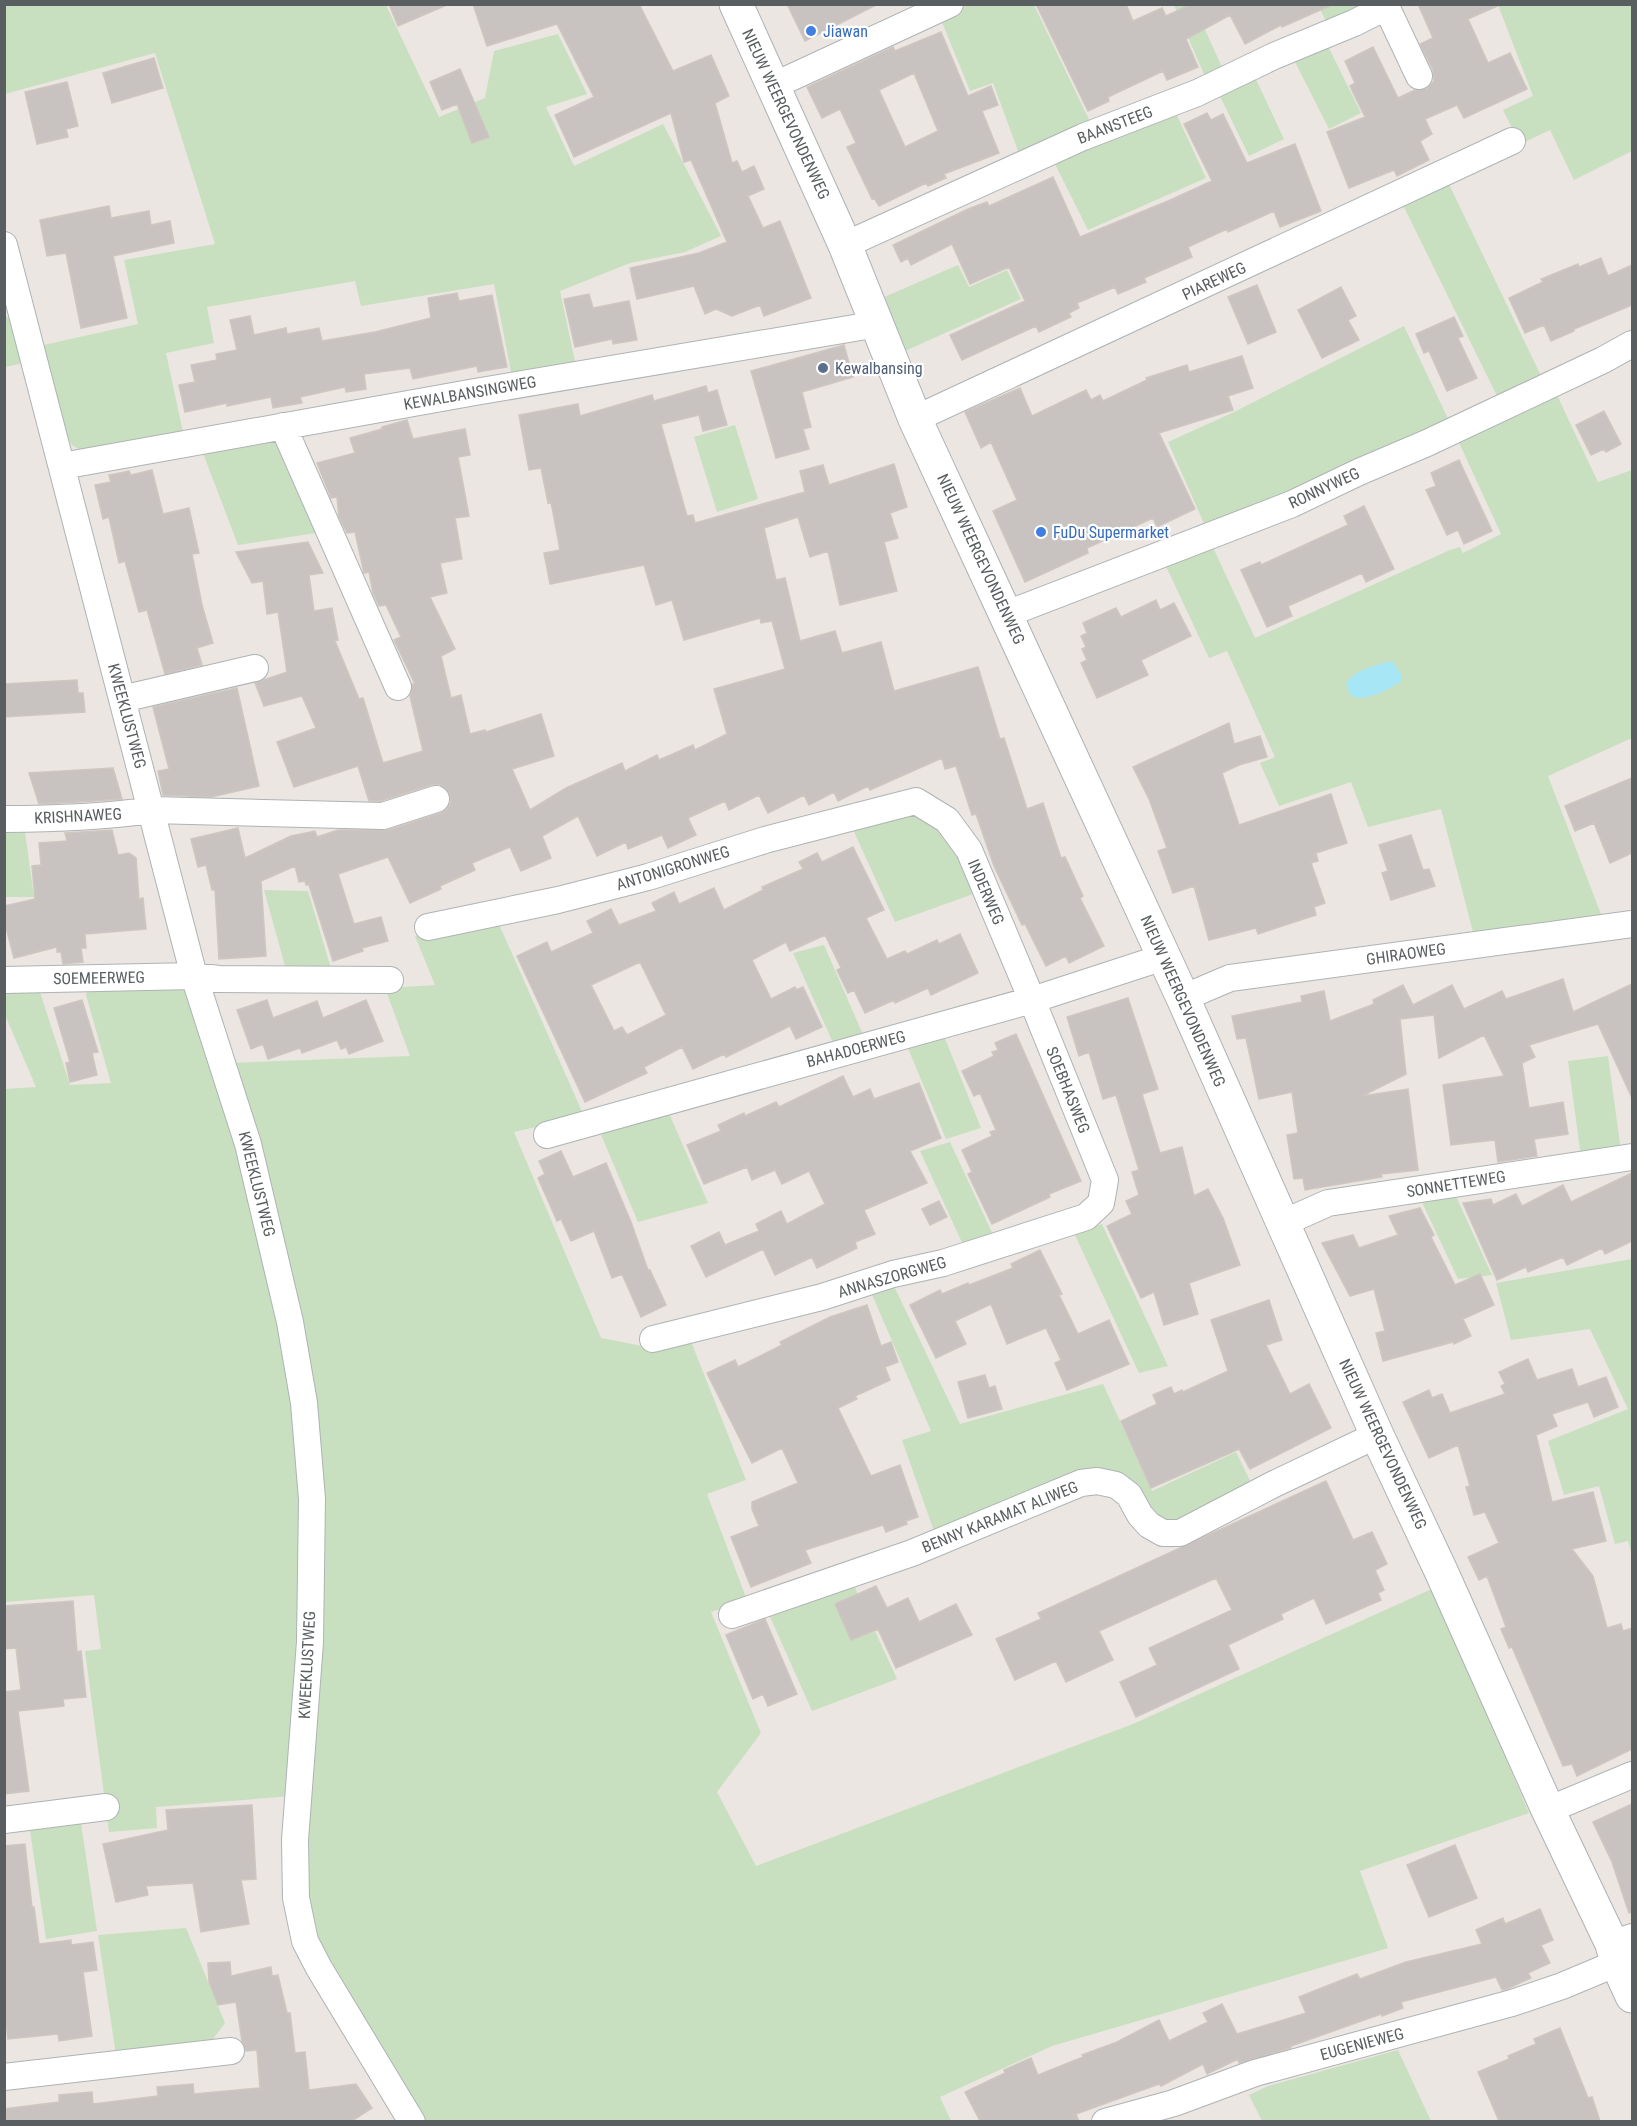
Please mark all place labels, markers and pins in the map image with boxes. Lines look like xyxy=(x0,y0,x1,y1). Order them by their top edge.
place label: Jiawan xyxy=(823,22,868,41)
marker: Jiawan xyxy=(804,24,818,38)
place label: Kewalbansing xyxy=(835,359,923,378)
marker: Kewalbansing xyxy=(816,361,830,375)
place label: FuDu Supermarket xyxy=(1053,523,1169,542)
marker: FuDu Supermarket xyxy=(1034,525,1048,539)

